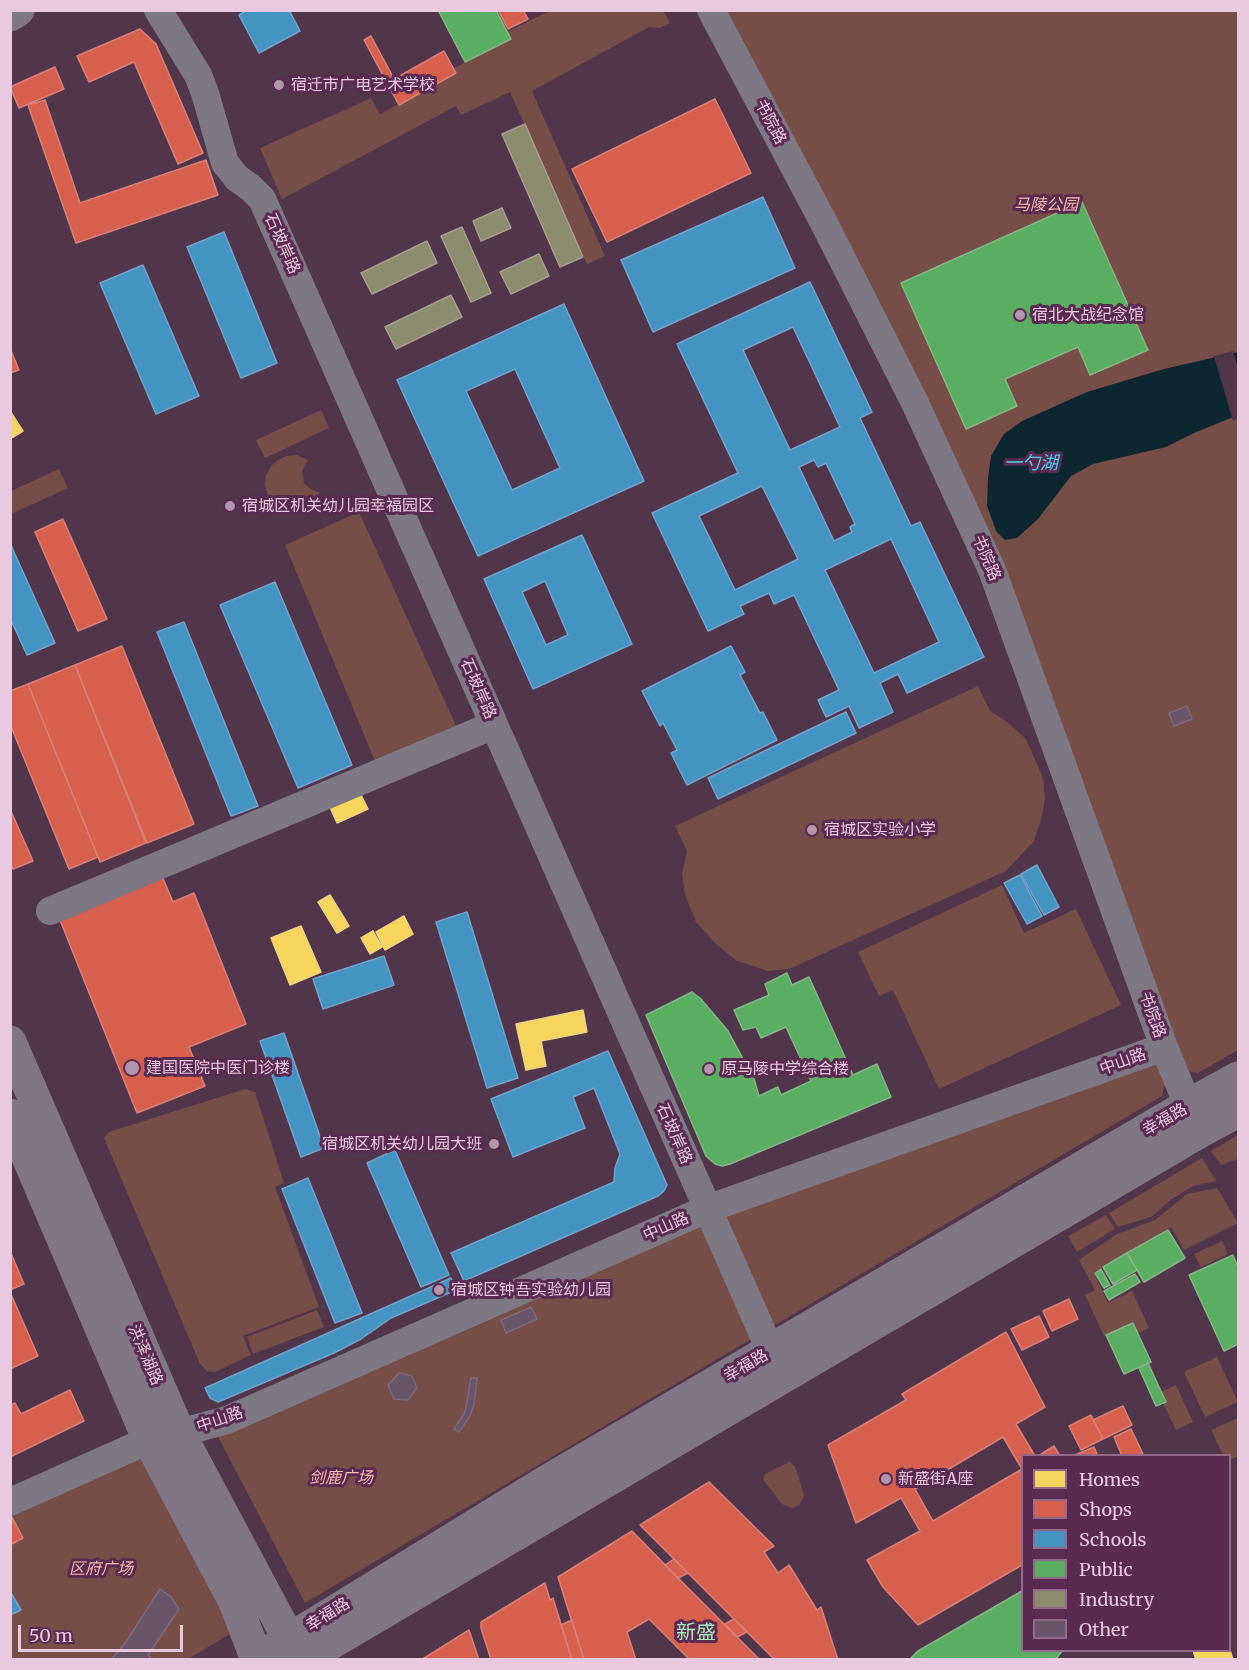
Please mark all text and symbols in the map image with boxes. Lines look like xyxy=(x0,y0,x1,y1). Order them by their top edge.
place label: 宿迁市广电艺术学校 xyxy=(291,75,435,95)
marker: 宿迁市广电艺术学校 xyxy=(272,78,286,92)
street label: 书院路 xyxy=(750,96,790,148)
park label: 马陵公园 xyxy=(1014,195,1078,215)
street label: 石坡岸路 xyxy=(260,211,304,277)
place label: 宿北大战纪念馆 xyxy=(1032,305,1144,325)
marker: 宿北大战纪念馆 xyxy=(1013,308,1027,322)
water label: 一勺湖 xyxy=(1004,453,1058,475)
place label: 宿城区机关幼儿园幸福园区 xyxy=(242,496,434,516)
marker: 宿城区机关幼儿园幸福园区 xyxy=(223,499,237,513)
street label: 书院路 xyxy=(968,532,1004,584)
street label: 石坡岸路 xyxy=(456,656,500,722)
place label: 宿城区实验小学 xyxy=(824,820,936,840)
marker: 宿城区实验小学 xyxy=(805,823,819,837)
street label: 书院路 xyxy=(1135,989,1169,1041)
street label: 中山路 xyxy=(1097,1045,1149,1079)
place label: 建国医院中医门诊楼 xyxy=(146,1058,290,1078)
marker: 建国医院中医门诊楼 xyxy=(123,1059,141,1077)
place label: 原马陵中学综合楼 xyxy=(721,1059,849,1079)
marker: 原马陵中学综合楼 xyxy=(702,1062,716,1076)
street label: 幸福路 xyxy=(1139,1100,1191,1140)
street label: 石坡岸路 xyxy=(652,1101,696,1167)
place label: 宿城区机关幼儿园大班 xyxy=(322,1134,482,1154)
marker: 宿城区机关幼儿园大班 xyxy=(487,1137,501,1151)
street label: 中山路 xyxy=(640,1208,692,1246)
place label: 宿城区钟吾实验幼儿园 xyxy=(451,1280,611,1300)
marker: 宿城区钟吾实验幼儿园 xyxy=(432,1283,446,1297)
street label: 洪泽湖路 xyxy=(124,1322,166,1388)
street label: 幸福路 xyxy=(720,1346,772,1386)
street label: 中山路 xyxy=(194,1403,246,1437)
legend xyxy=(1021,1454,1231,1652)
park label: 剑鹿广场 xyxy=(309,1468,373,1488)
text: Homes xyxy=(1079,1468,1140,1491)
place label: 新盛街A座 xyxy=(898,1469,973,1489)
marker: 新盛街A座 xyxy=(879,1472,893,1486)
text: Shops xyxy=(1079,1498,1132,1521)
text: Schools xyxy=(1079,1528,1146,1551)
text: Public xyxy=(1079,1558,1133,1581)
park label: 区府广场 xyxy=(69,1559,133,1579)
text: Industry xyxy=(1079,1588,1154,1611)
street label: 幸福路 xyxy=(303,1594,353,1636)
scale bar xyxy=(21,1613,186,1651)
text: Other xyxy=(1079,1618,1129,1641)
district label: 新盛 xyxy=(676,1621,716,1645)
text: 50 m xyxy=(29,1624,73,1647)

